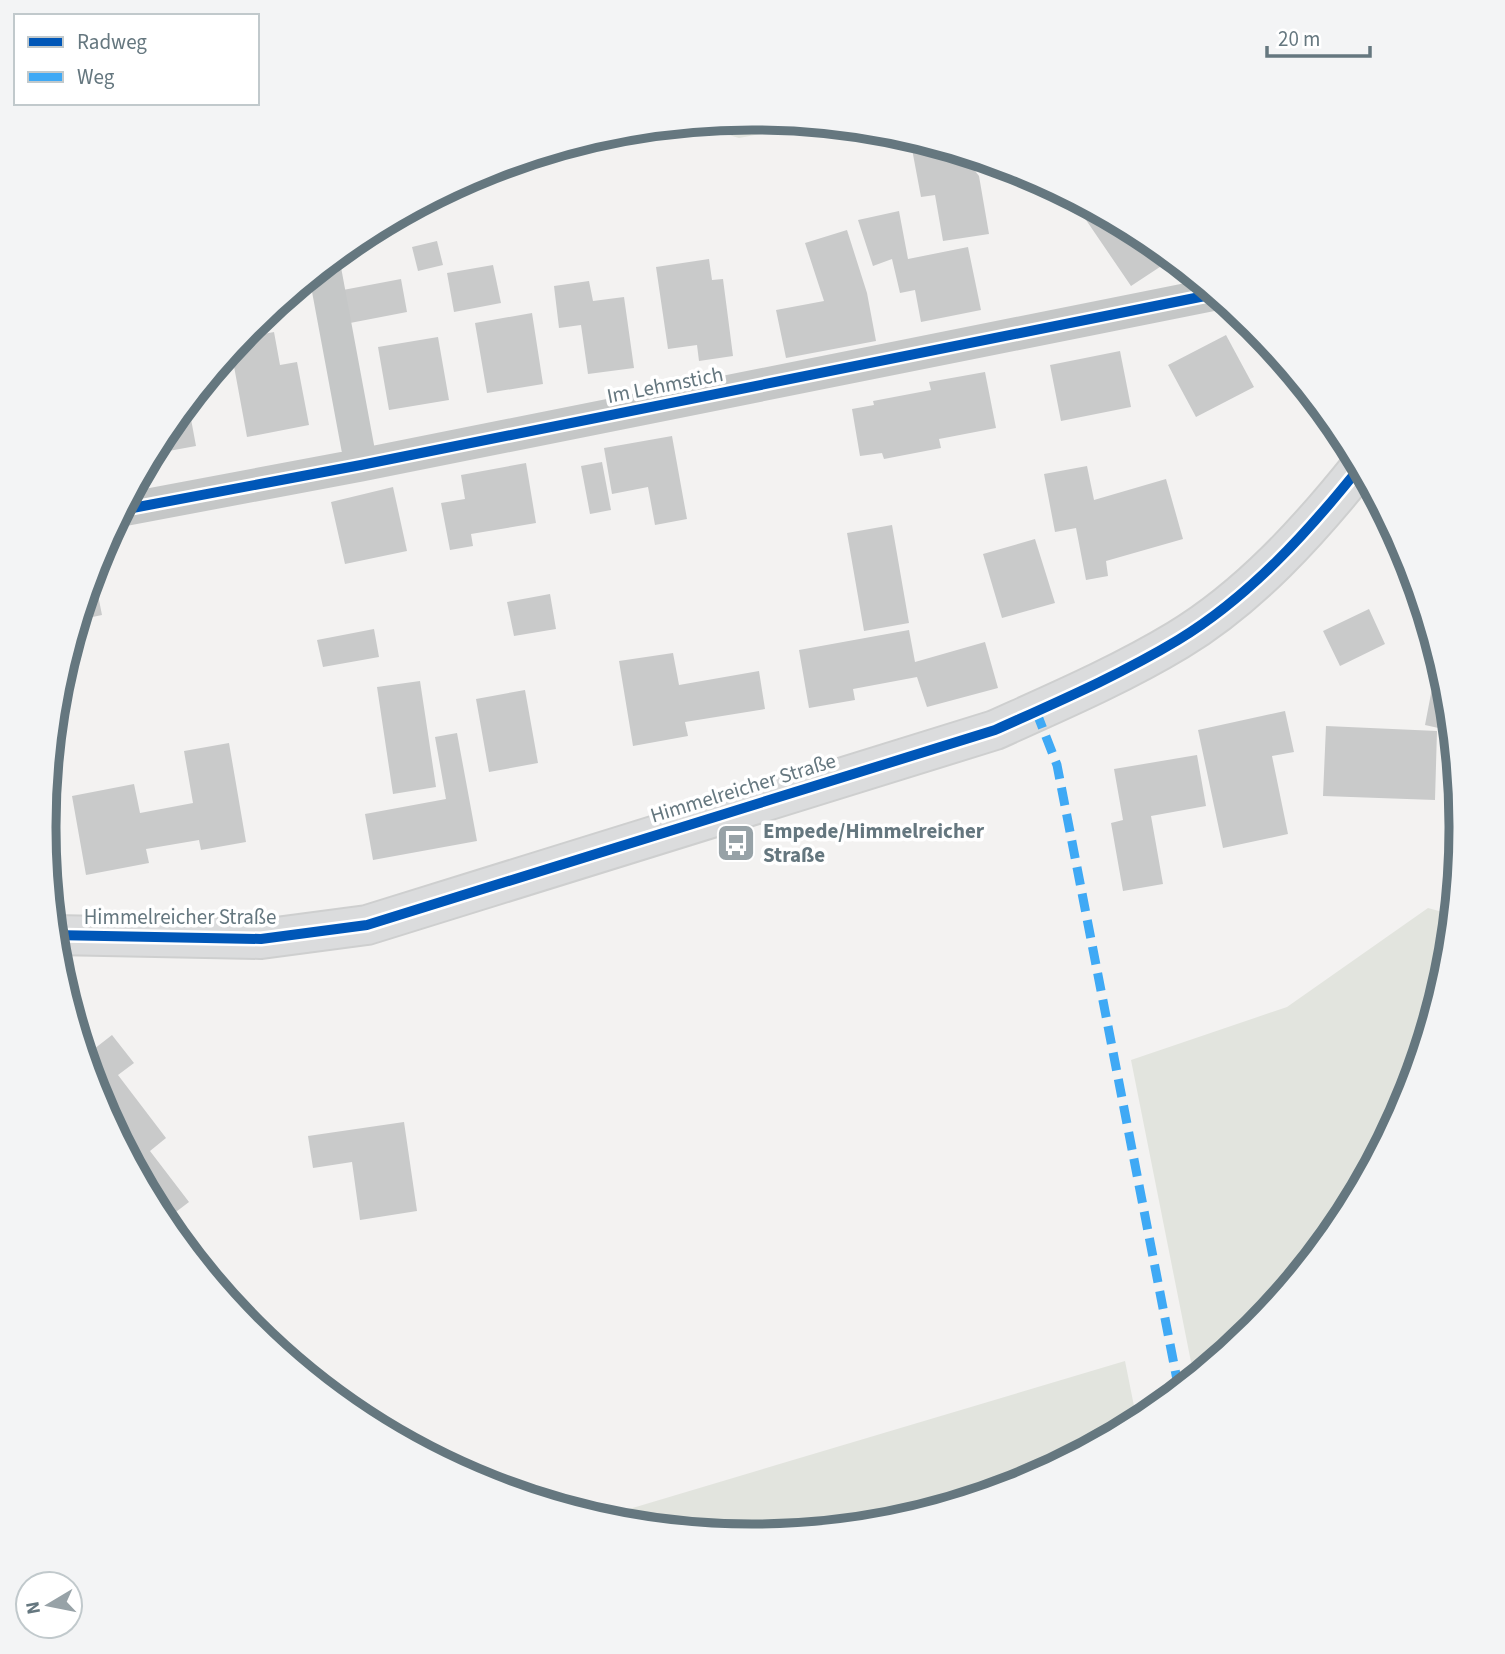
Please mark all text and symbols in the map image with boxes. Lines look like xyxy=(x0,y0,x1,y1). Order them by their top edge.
legend xyxy=(14,14,259,105)
scale bar xyxy=(1267,14,1370,58)
text: 20 m xyxy=(1278,24,1320,54)
text: Radweg xyxy=(77,27,147,57)
text: Weg xyxy=(77,62,115,92)
street label: Im Lehmstich xyxy=(604,359,726,411)
street label: Himmelreicher Straße xyxy=(646,745,840,831)
place label: Empede/Himmelreicher Straße xyxy=(763,816,985,870)
bus stop icon: Empede/Himmelreicher Straße xyxy=(715,822,757,864)
street label: Himmelreicher Straße xyxy=(84,902,276,932)
north arrow xyxy=(14,1570,84,1640)
text: N xyxy=(19,1599,48,1616)

